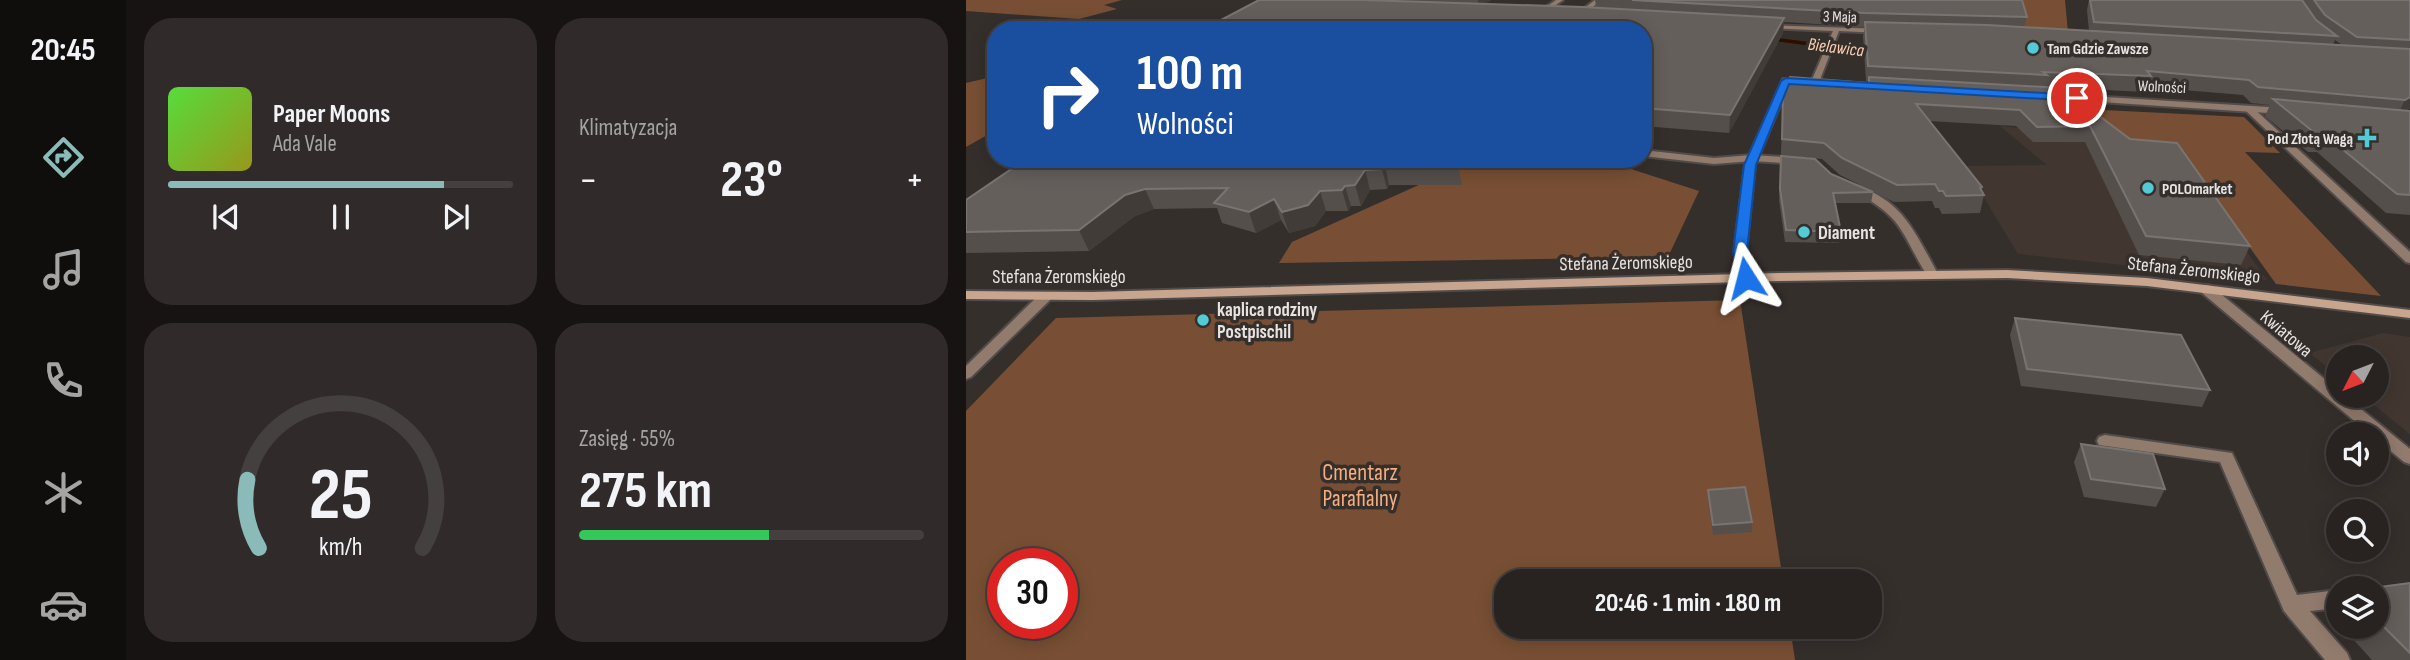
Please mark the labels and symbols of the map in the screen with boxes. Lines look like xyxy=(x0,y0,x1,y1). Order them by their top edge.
street label: 3 Maja xyxy=(1823,7,1857,28)
water label: Bielawica xyxy=(1807,34,1866,61)
marker: Tam Gdzie Zawsze xyxy=(2025,40,2041,56)
place label: Tam Gdzie Zawsze xyxy=(2047,40,2149,59)
pin xyxy=(2047,68,2107,128)
street label: Wolności xyxy=(2137,77,2187,98)
place label: Pod Złotą Wagą xyxy=(2267,130,2353,149)
marker: Pod Złotą Wagą xyxy=(2359,130,2375,146)
marker: POLOmarket xyxy=(2140,180,2156,196)
place label: POLOmarket xyxy=(2162,180,2233,199)
place label: Diament xyxy=(1818,222,1875,245)
marker: Diament xyxy=(1796,224,1812,240)
position arrow xyxy=(1709,241,1783,315)
street label: Stefana Żeromskiego xyxy=(1559,251,1693,276)
street label: Stefana Żeromskiego xyxy=(2126,252,2261,289)
street label: Stefana Żeromskiego xyxy=(992,266,1126,289)
place label: kaplica rodziny Postpischil xyxy=(1217,299,1317,344)
street label: Kwiatowa xyxy=(2255,306,2317,363)
marker: kaplica rodziny Postpischil xyxy=(1195,312,1211,328)
north arrow xyxy=(2326,345,2389,408)
park label: Cmentarz Parafialny xyxy=(1322,459,1398,513)
speed limit sign: 30 xyxy=(987,548,1078,639)

